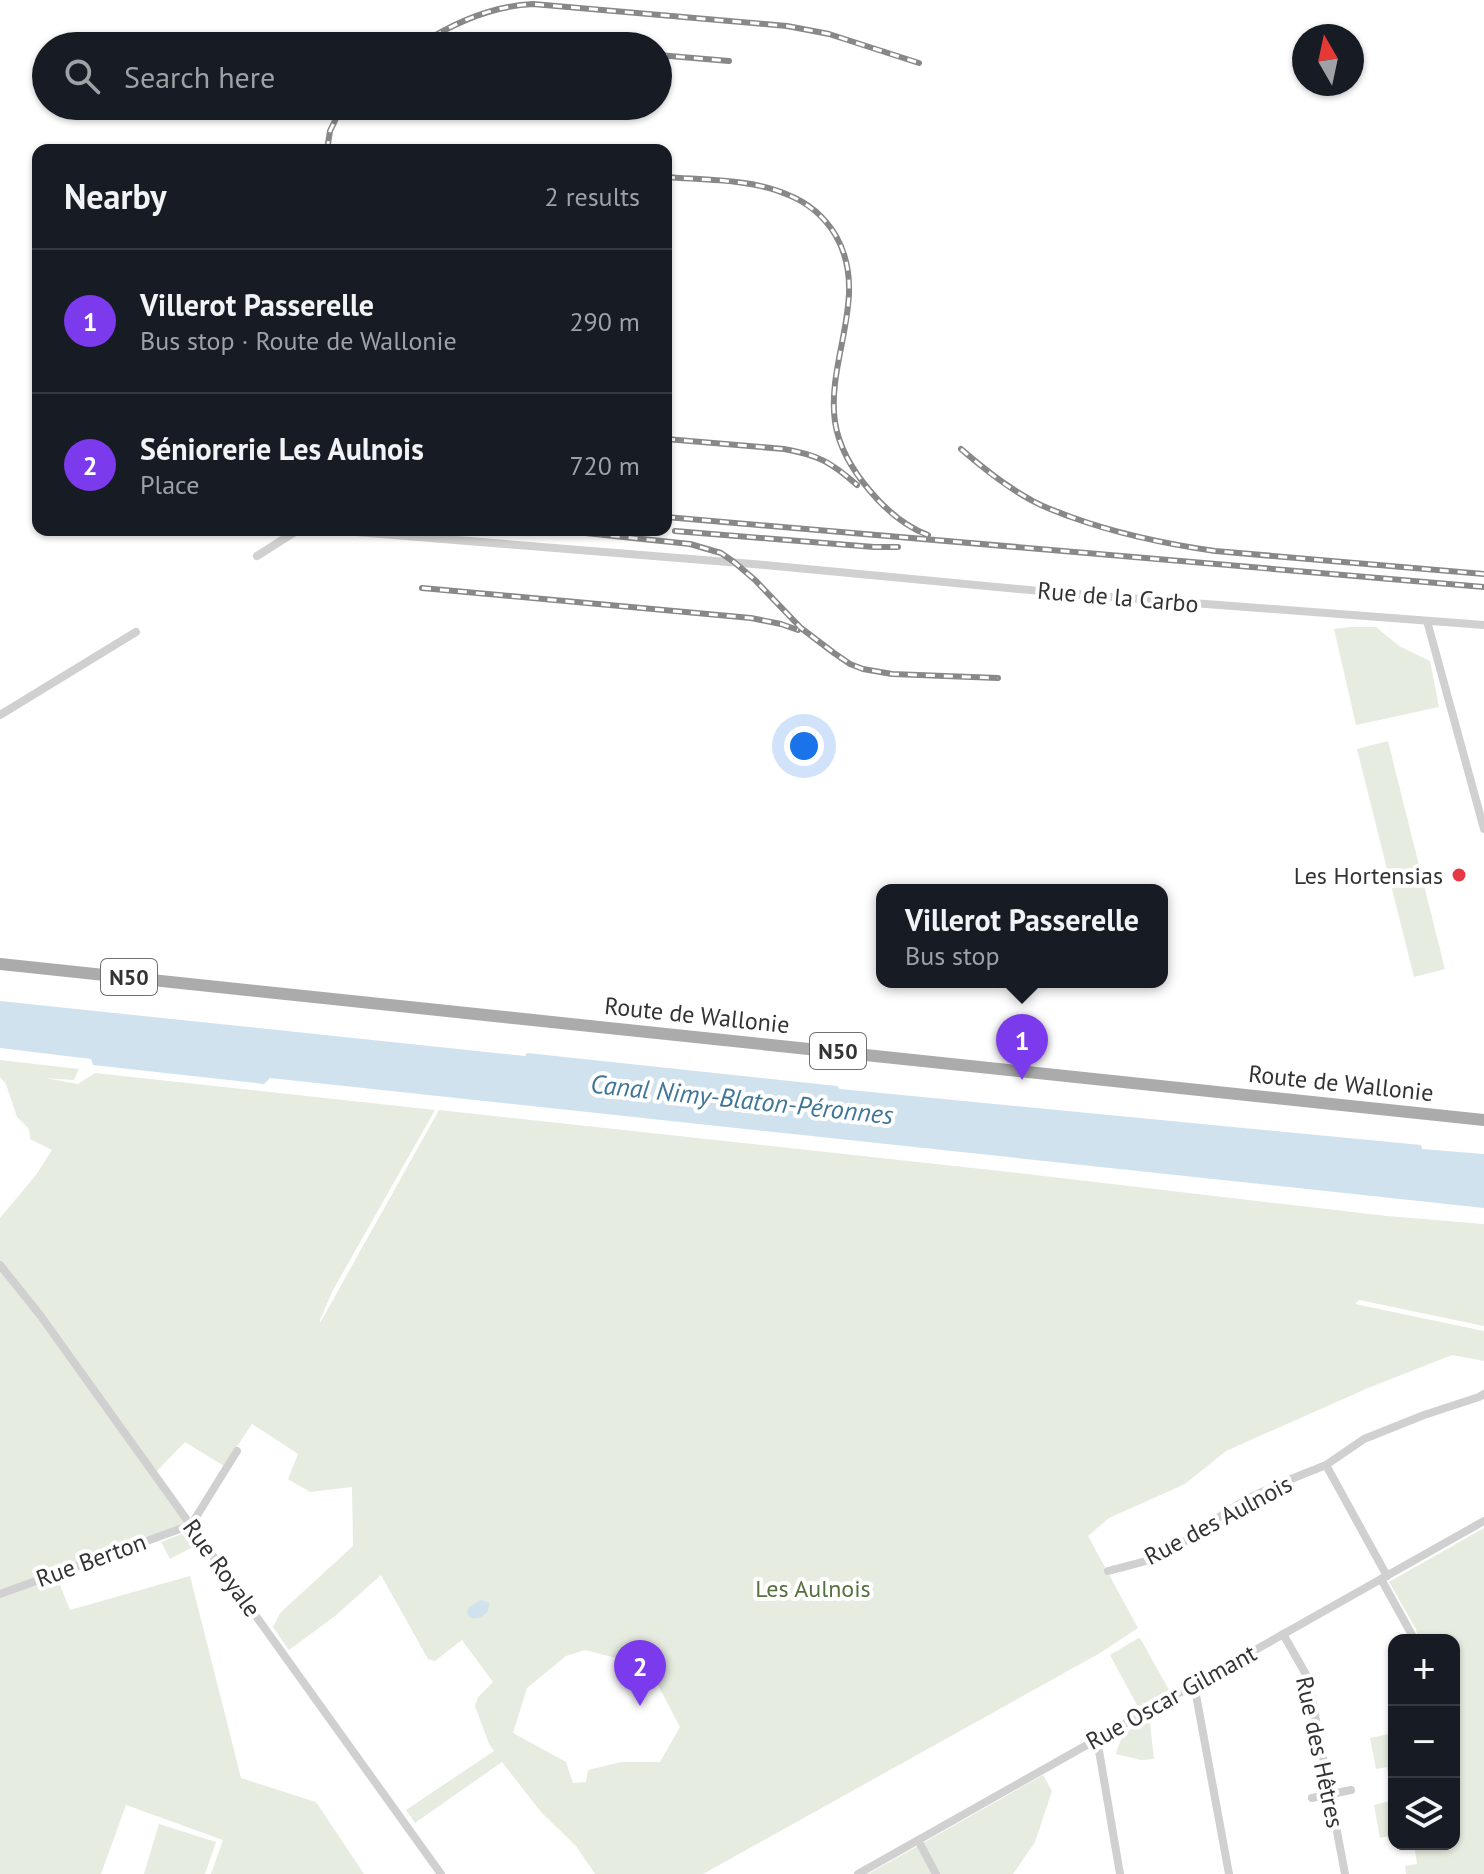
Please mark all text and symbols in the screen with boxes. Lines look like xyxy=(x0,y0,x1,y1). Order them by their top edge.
north arrow xyxy=(1292,24,1364,96)
search box xyxy=(32,32,672,120)
icon: search xyxy=(60,54,104,98)
text: Search here xyxy=(124,57,275,96)
text: Nearby xyxy=(64,174,166,218)
text: 2 results xyxy=(545,180,640,213)
text: Villerot Passerelle xyxy=(140,285,374,324)
text: 1 xyxy=(83,305,97,338)
text: 290 m xyxy=(569,305,640,338)
text: Bus stop · Route de Wallonie xyxy=(140,324,457,357)
text: Séniorerie Les Aulnois xyxy=(140,429,424,468)
text: 2 xyxy=(83,449,97,482)
text: 720 m xyxy=(569,449,640,482)
text: Place xyxy=(140,468,199,501)
street label: Rue de la Carbo xyxy=(1036,575,1200,619)
your location xyxy=(784,726,824,766)
place label: Les Hortensias xyxy=(1294,860,1443,891)
marker: Les Hortensias xyxy=(1450,866,1468,884)
popup xyxy=(876,884,1168,988)
text: Villerot Passerelle xyxy=(905,900,1139,939)
text: Bus stop xyxy=(905,939,1000,972)
road number: N50 xyxy=(101,959,157,995)
street label: Route de Wallonie xyxy=(603,990,791,1040)
pin: 1 xyxy=(996,1014,1048,1080)
road number: N50 xyxy=(810,1033,866,1069)
street label: Route de Wallonie xyxy=(1247,1058,1435,1108)
water label: Canal Nimy-Blaton-Péronnes xyxy=(589,1067,896,1131)
street label: Rue des Aulnois xyxy=(1139,1468,1297,1572)
street label: Rue Royale xyxy=(176,1513,268,1623)
street label: Rue Berton xyxy=(32,1526,150,1594)
park label: Les Aulnois xyxy=(755,1573,871,1604)
map controls xyxy=(1388,1634,1460,1850)
button: + xyxy=(1388,1634,1460,1706)
street label: Rue Oscar Gilmant xyxy=(1080,1637,1262,1757)
pin: 2 xyxy=(614,1640,666,1706)
street label: Rue des Hêtres xyxy=(1289,1673,1351,1831)
button: − xyxy=(1388,1706,1460,1778)
button: layers xyxy=(1388,1778,1460,1850)

